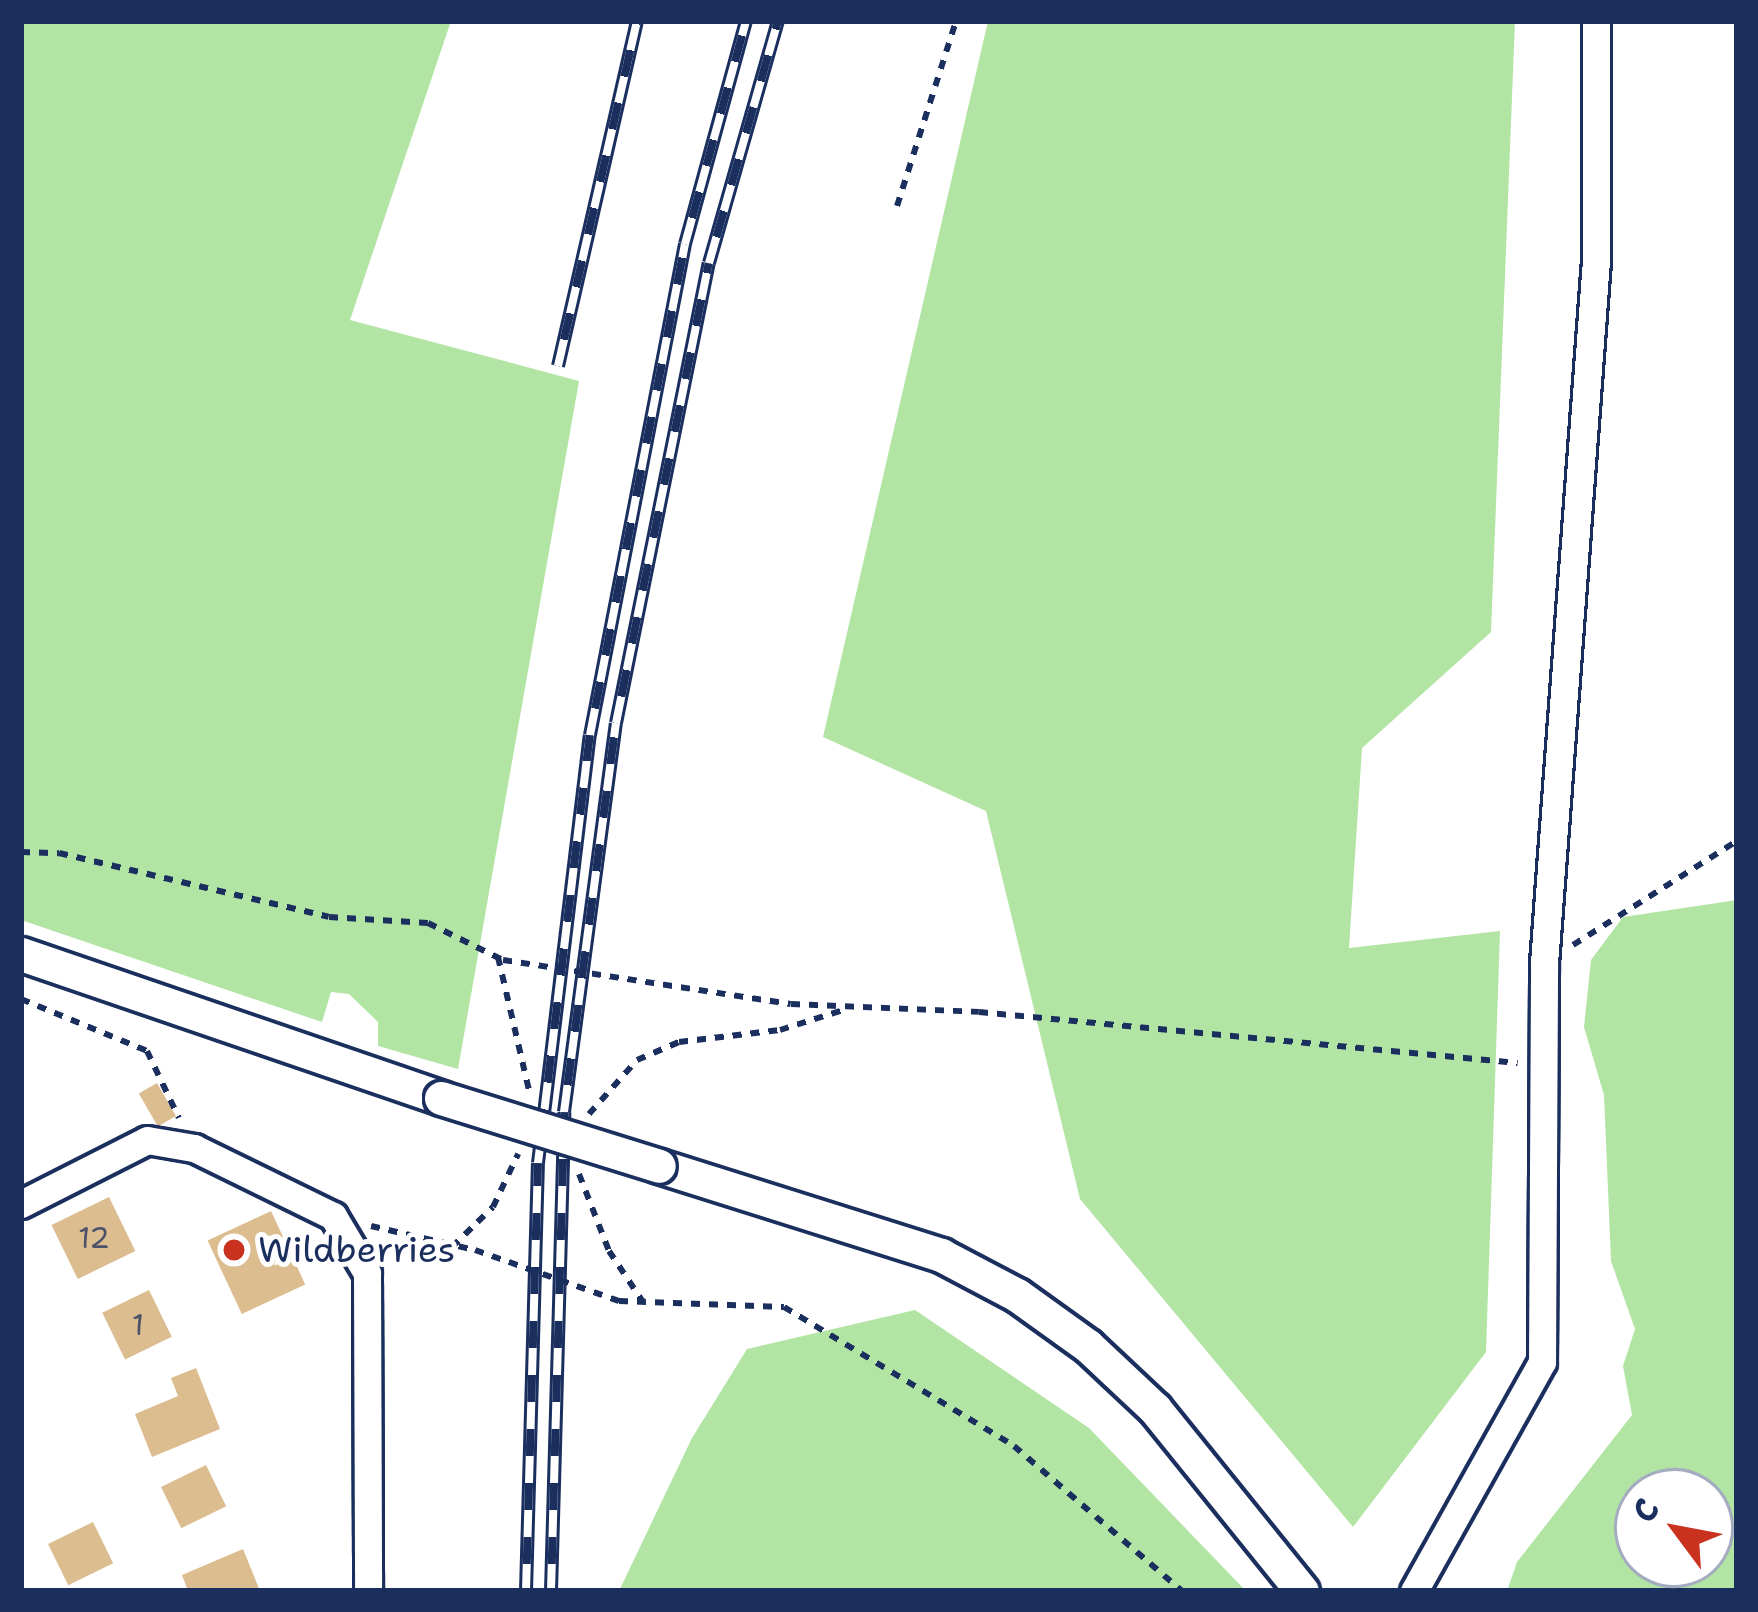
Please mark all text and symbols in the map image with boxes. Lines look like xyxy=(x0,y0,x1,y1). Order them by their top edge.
house number: 12 xyxy=(78,1220,110,1256)
place label: Wildberries xyxy=(258,1228,455,1272)
marker: Wildberries xyxy=(221,1237,247,1263)
house number: 1 xyxy=(132,1307,144,1343)
north arrow xyxy=(1614,1468,1734,1588)
text: С xyxy=(1621,1490,1670,1531)

